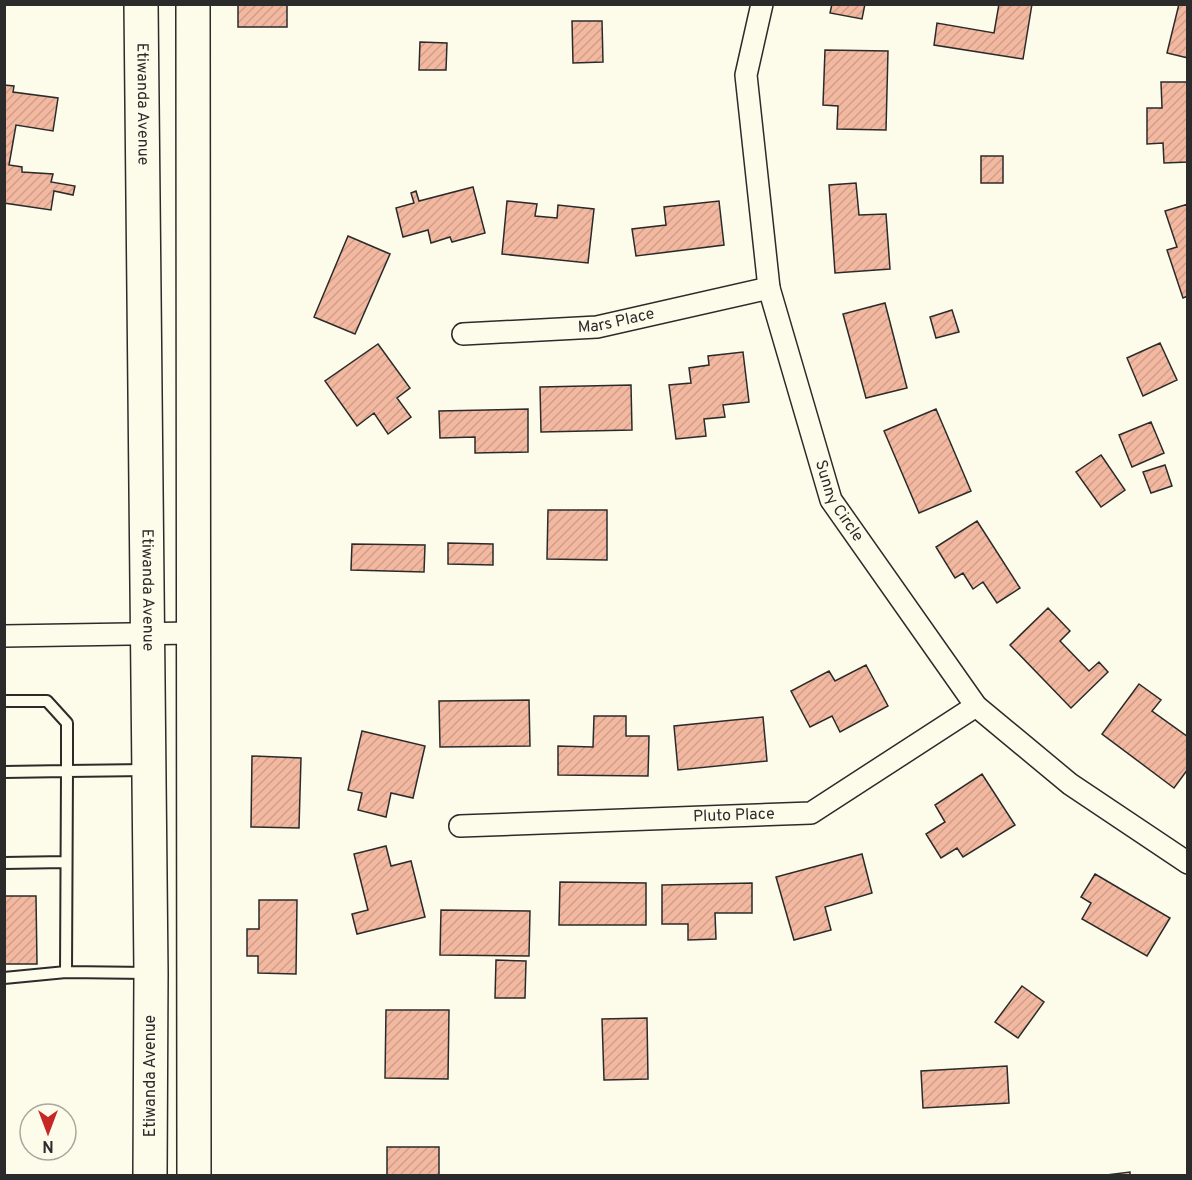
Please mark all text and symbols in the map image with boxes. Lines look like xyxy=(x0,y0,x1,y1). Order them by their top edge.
street label: Etiwanda Avenue xyxy=(131,43,153,165)
street label: Mars Place xyxy=(577,304,657,338)
street label: Sunny Circle xyxy=(810,458,868,546)
street label: Etiwanda Avenue xyxy=(136,529,158,651)
street label: Pluto Place xyxy=(693,804,775,827)
street label: Etiwanda Avenue xyxy=(141,1015,161,1137)
north arrow xyxy=(18,1102,78,1162)
text: N xyxy=(42,1135,54,1155)

